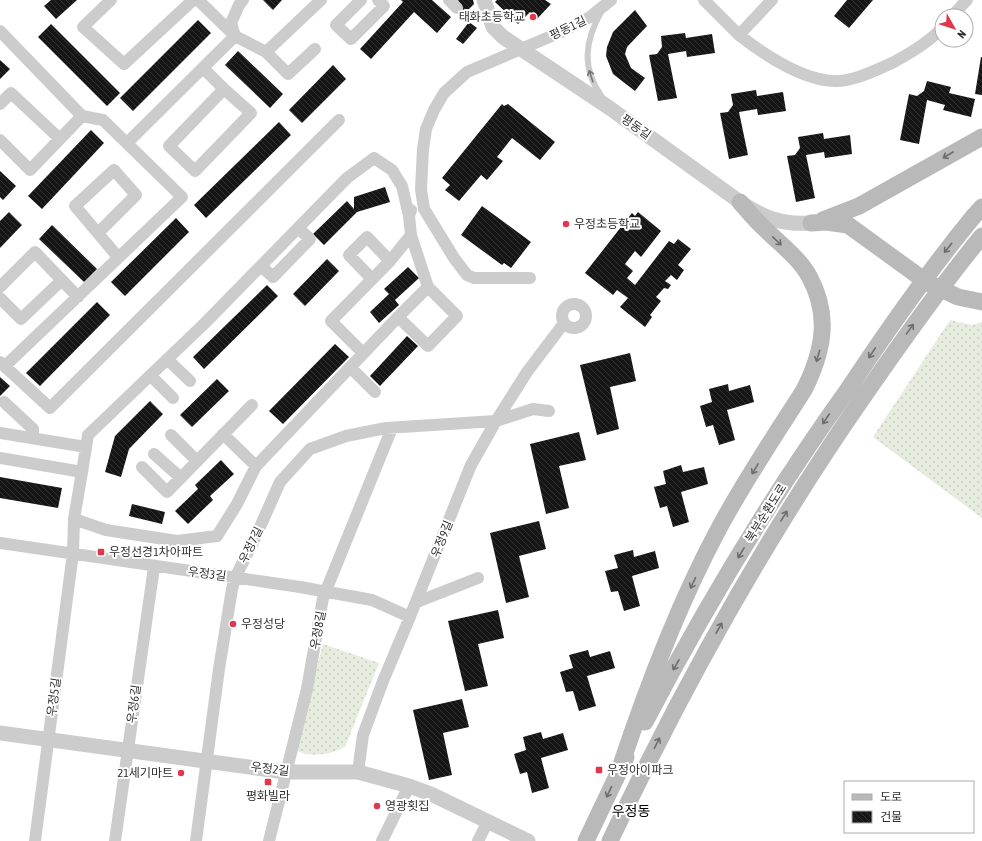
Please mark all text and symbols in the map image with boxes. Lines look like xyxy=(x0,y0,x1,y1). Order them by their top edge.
north arrow xyxy=(934,8,974,48)
place label: 태화초등학교 xyxy=(459,10,525,24)
marker: 태화초등학교 xyxy=(528,12,538,22)
street label: 평동1길 xyxy=(548,13,588,43)
text: N xyxy=(955,28,968,41)
one-way arrow xyxy=(587,70,595,82)
street label: 평동길 xyxy=(618,112,654,142)
one-way arrow xyxy=(942,152,954,160)
place label: 우정초등학교 xyxy=(574,217,640,231)
marker: 우정초등학교 xyxy=(561,219,571,229)
one-way arrow xyxy=(772,236,782,245)
one-way arrow xyxy=(944,242,953,253)
one-way arrow xyxy=(906,324,914,335)
one-way arrow xyxy=(868,347,876,358)
one-way arrow xyxy=(814,349,821,362)
one-way arrow xyxy=(822,414,830,425)
one-way arrow xyxy=(750,463,758,475)
street label: 북부순환도로 xyxy=(743,481,789,545)
one-way arrow xyxy=(781,510,789,522)
street label: 우정9길 xyxy=(428,518,456,560)
street label: 우정7길 xyxy=(236,525,266,565)
place label: 우정선경1차아파트 xyxy=(109,545,203,559)
marker: 우정선경1차아파트 xyxy=(96,547,106,557)
one-way arrow xyxy=(737,547,745,559)
street label: 우정3길 xyxy=(187,564,227,584)
one-way arrow xyxy=(689,576,696,588)
street label: 우정8길 xyxy=(308,610,328,650)
place label: 우정성당 xyxy=(241,617,285,631)
marker: 우정성당 xyxy=(228,619,238,629)
one-way arrow xyxy=(715,622,723,634)
one-way arrow xyxy=(671,659,679,671)
street label: 우정5길 xyxy=(44,677,64,717)
street label: 우정6길 xyxy=(124,684,144,724)
one-way arrow xyxy=(654,737,661,749)
street label: 우정2길 xyxy=(250,760,290,778)
place label: 우정아이파크 xyxy=(607,763,673,777)
marker: 우정아이파크 xyxy=(594,765,604,775)
place label: 21세기마트 xyxy=(118,766,173,780)
marker: 21세기마트 xyxy=(176,768,186,778)
marker: 평화빌라 xyxy=(263,777,273,787)
legend xyxy=(844,781,974,833)
one-way arrow xyxy=(605,786,612,798)
place label: 평화빌라 xyxy=(246,789,290,803)
text: 도로 xyxy=(880,790,902,804)
place label: 영광횟집 xyxy=(385,799,429,813)
marker: 영광횟집 xyxy=(372,801,382,811)
district label: 우정동 xyxy=(612,803,650,819)
text: 건물 xyxy=(880,810,902,824)

